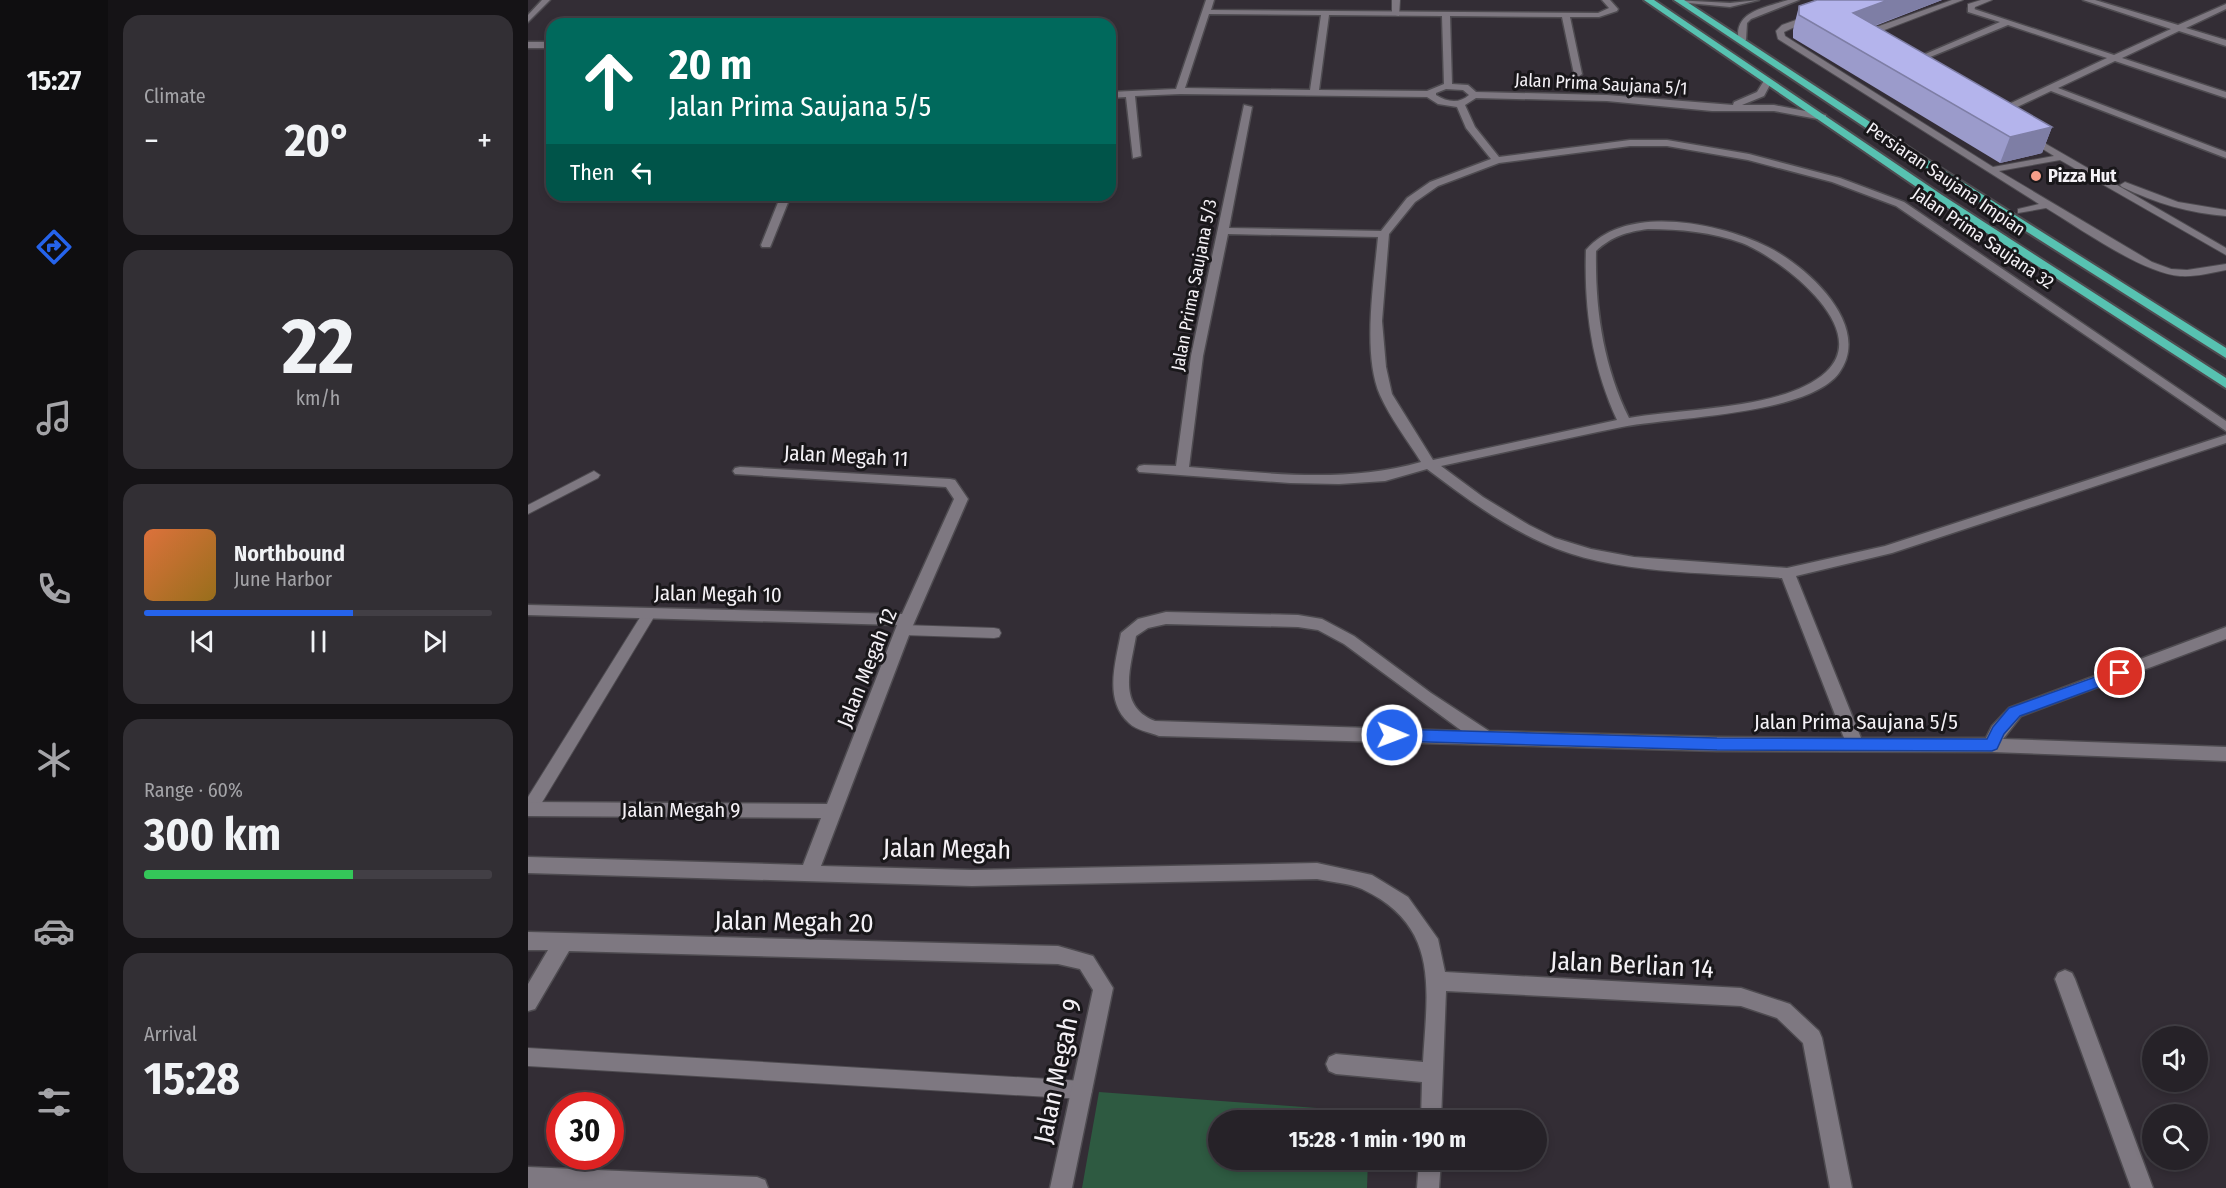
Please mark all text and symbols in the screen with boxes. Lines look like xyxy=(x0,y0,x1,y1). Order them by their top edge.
text: 20 m xyxy=(669,40,752,90)
icon: ahead xyxy=(570,42,648,120)
text: 15:27 xyxy=(27,65,81,97)
street label: Jalan Prima Saujana 5/1 xyxy=(1514,68,1688,100)
text: Climate xyxy=(144,84,206,108)
text: Jalan Prima Saujana 5/5 xyxy=(669,91,931,123)
text: 20° xyxy=(285,114,351,168)
street label: Persiaran Saujana Impian xyxy=(1862,118,2030,240)
text: − xyxy=(144,121,159,161)
text: + xyxy=(477,121,492,161)
icon: left xyxy=(626,156,659,189)
text: Then xyxy=(570,159,614,186)
place label: Pizza Hut xyxy=(2048,165,2117,187)
marker: Pizza Hut xyxy=(2029,169,2043,183)
street label: Jalan Prima Saujana 32 xyxy=(1908,182,2058,294)
street label: Jalan Prima Saujana 5/3 xyxy=(1167,197,1221,373)
icon: directions xyxy=(33,226,75,268)
text: 22 xyxy=(282,300,354,394)
text: km/h xyxy=(296,386,340,410)
icon: music xyxy=(33,397,75,439)
street label: Jalan Megah 11 xyxy=(783,440,909,472)
text: Northbound xyxy=(234,540,345,567)
text: June Harbor xyxy=(234,567,332,591)
icon: phone xyxy=(33,568,75,610)
street label: Jalan Megah 10 xyxy=(654,580,782,608)
street label: Jalan Megah 12 xyxy=(831,605,903,731)
icon: previous xyxy=(186,625,219,658)
icon: pause xyxy=(302,625,335,658)
icon: next xyxy=(418,625,451,658)
pin xyxy=(2094,647,2145,698)
icon: arrive xyxy=(2103,656,2136,689)
position arrow xyxy=(1360,703,1424,767)
street label: Jalan Prima Saujana 5/5 xyxy=(1754,709,1958,735)
icon: climate xyxy=(33,739,75,781)
text: Range · 60% xyxy=(144,778,243,802)
street label: Jalan Megah 9 xyxy=(622,797,740,823)
text: 300 km xyxy=(144,808,281,862)
street label: Jalan Megah xyxy=(883,832,1011,866)
street label: Jalan Megah 20 xyxy=(714,905,874,939)
icon: car xyxy=(33,910,75,952)
street label: Jalan Berlian 14 xyxy=(1549,945,1715,985)
street label: Jalan Megah 9 xyxy=(1028,996,1088,1146)
text: Arrival xyxy=(144,1022,197,1046)
map controls xyxy=(2142,1026,2208,1170)
button: sound xyxy=(2142,1026,2208,1092)
text: 15:28 xyxy=(144,1052,240,1106)
icon: filters xyxy=(33,1081,75,1123)
speed limit sign: 30 xyxy=(546,1092,624,1170)
button: search xyxy=(2142,1104,2208,1170)
text: 15:28 · 1 min · 190 m xyxy=(1289,1126,1466,1153)

